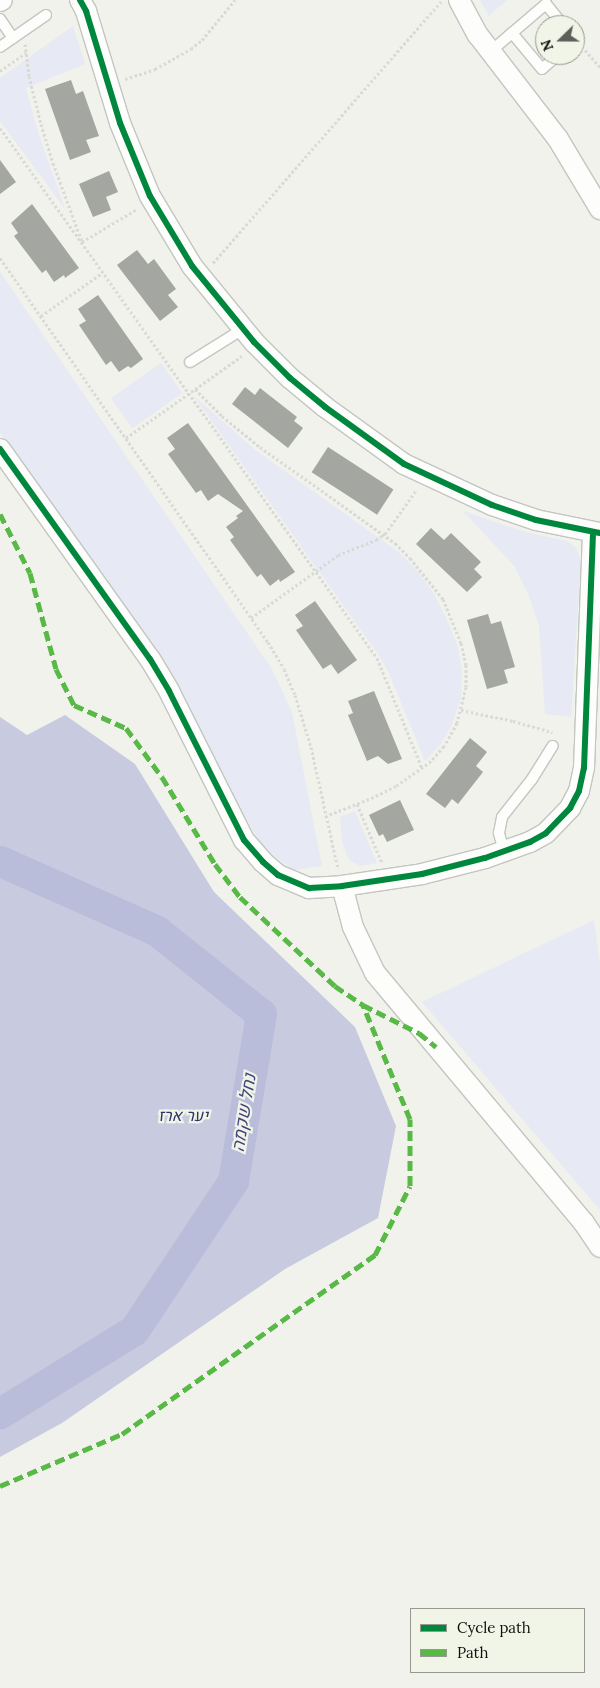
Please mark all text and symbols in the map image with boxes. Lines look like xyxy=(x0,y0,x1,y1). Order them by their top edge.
north arrow xyxy=(535,15,585,65)
text: N xyxy=(537,37,557,54)
water label: נחל שקמה xyxy=(227,1072,261,1154)
park label: יער ארז xyxy=(158,1105,208,1125)
legend xyxy=(410,1608,585,1673)
text: Cycle path xyxy=(457,1618,531,1637)
text: Path xyxy=(457,1643,488,1662)

